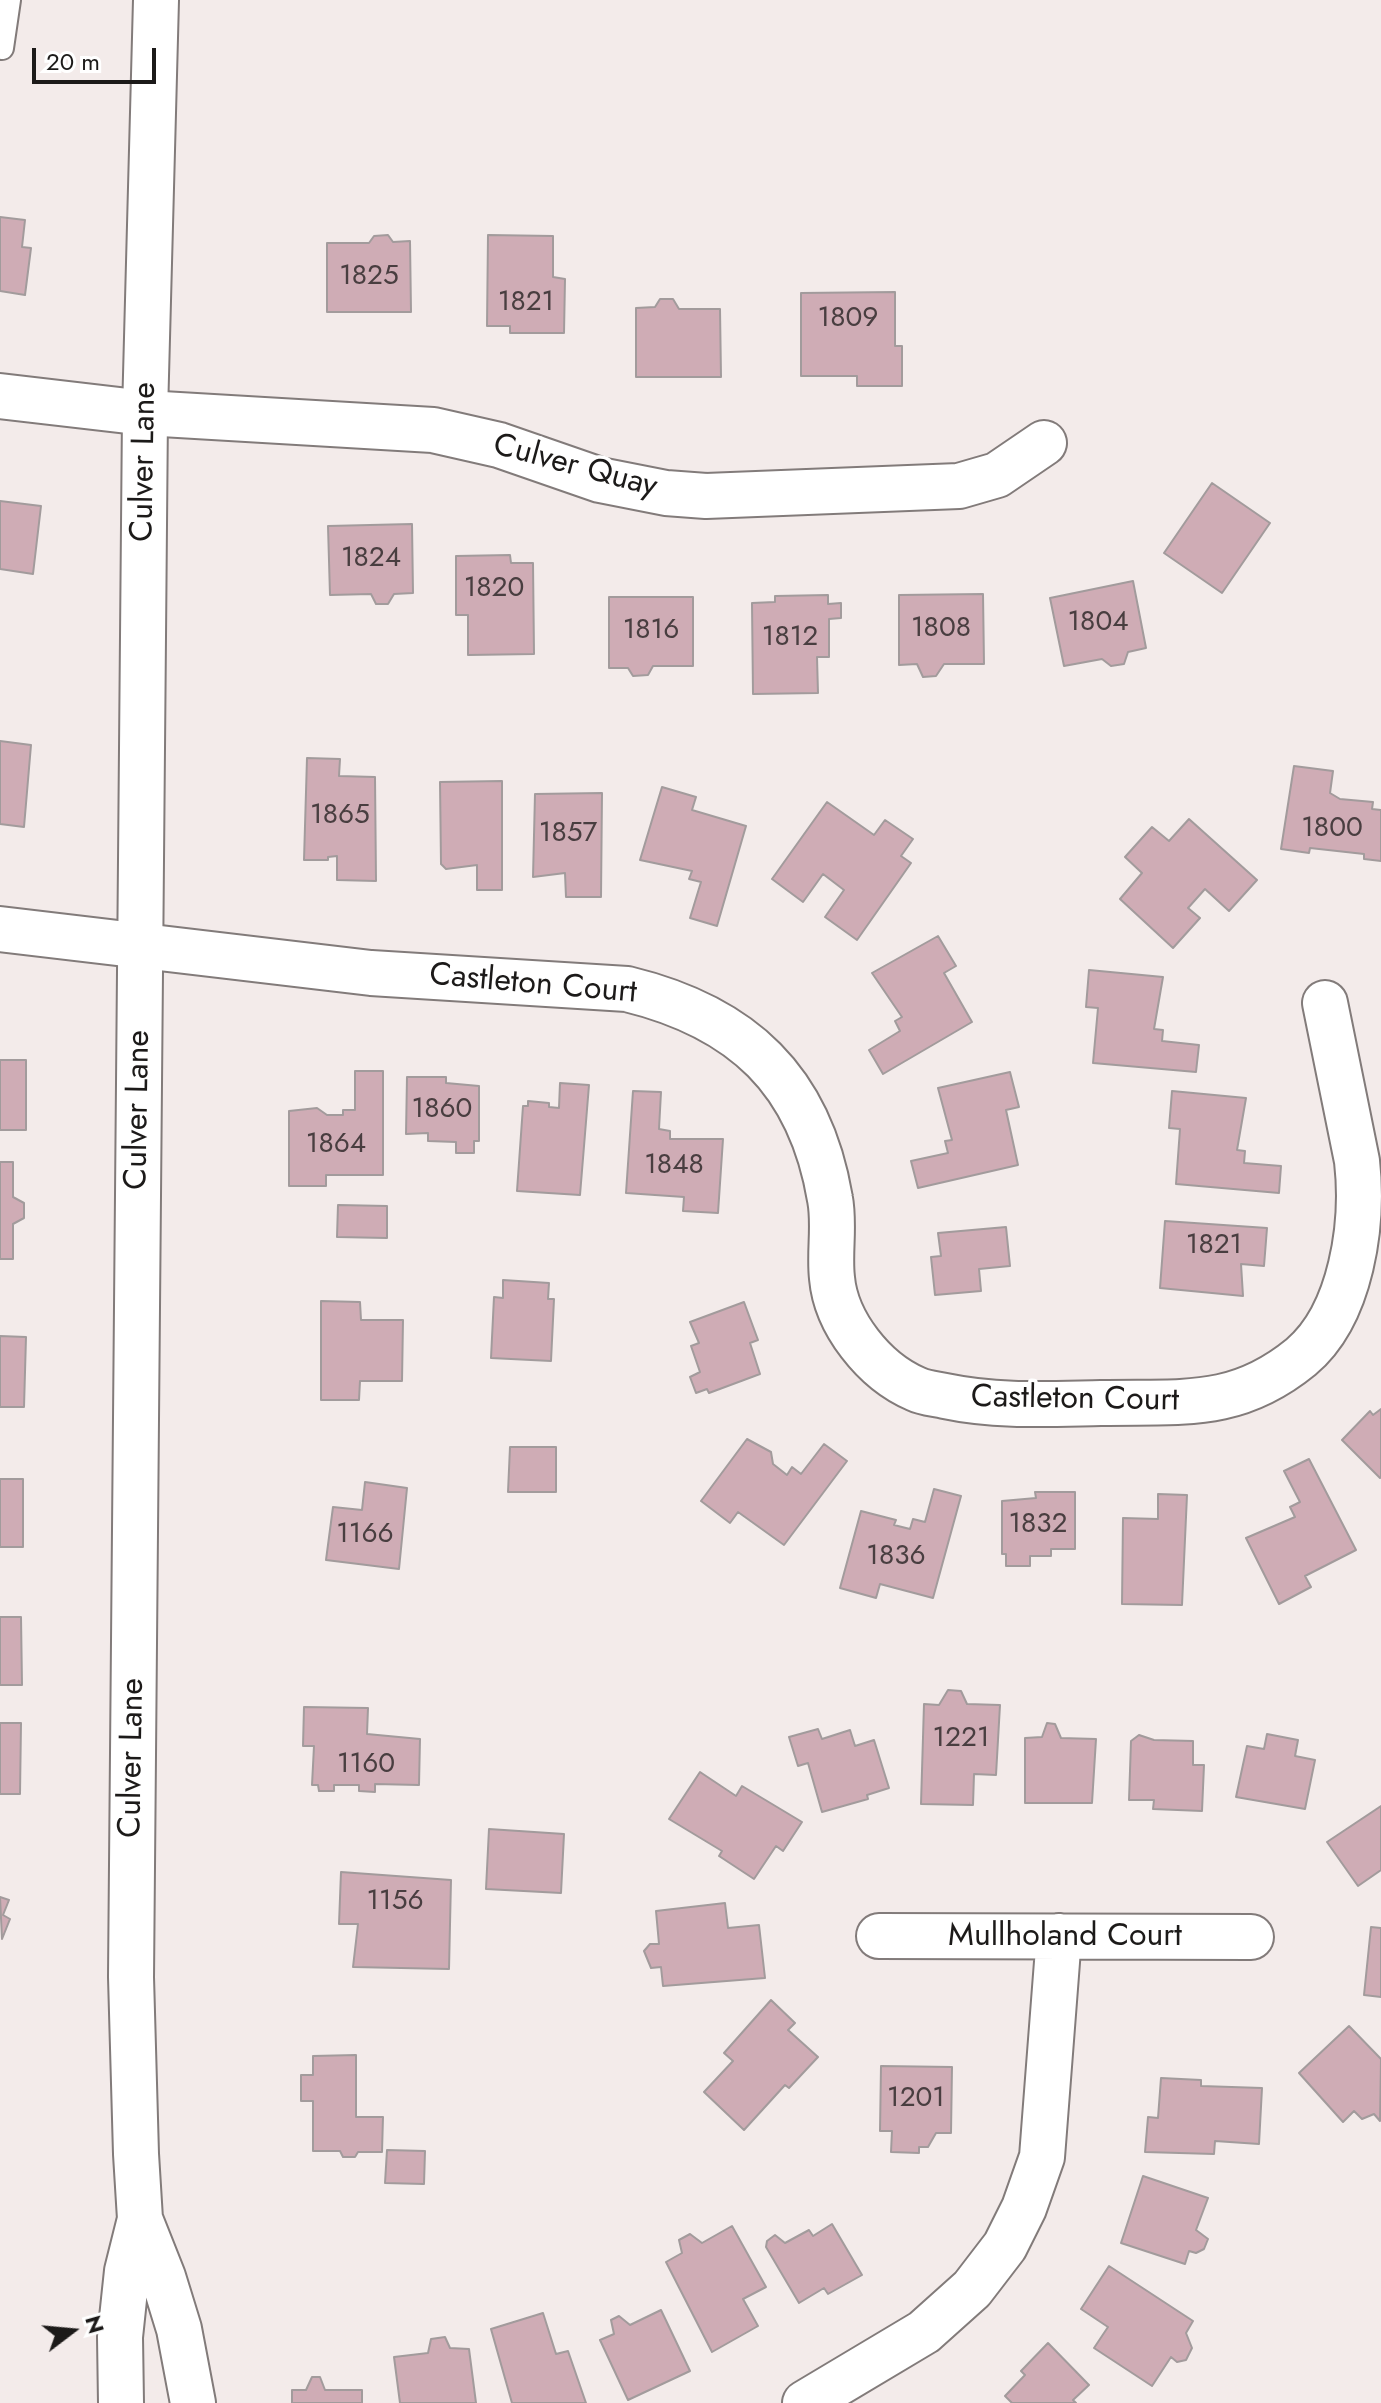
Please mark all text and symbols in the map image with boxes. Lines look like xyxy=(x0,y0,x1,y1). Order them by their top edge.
scale bar xyxy=(36,32,160,82)
text: 20 m xyxy=(46,44,100,79)
house number: 1825 xyxy=(339,260,399,294)
house number: 1821 xyxy=(498,286,554,320)
house number: 1809 xyxy=(818,302,878,336)
street label: Culver Lane xyxy=(124,382,166,542)
street label: Culver Quay xyxy=(489,427,661,507)
house number: 1824 xyxy=(341,542,401,576)
house number: 1820 xyxy=(464,572,524,606)
house number: 1804 xyxy=(1067,606,1129,640)
house number: 1808 xyxy=(911,612,971,646)
house number: 1816 xyxy=(623,614,679,648)
house number: 1812 xyxy=(762,621,818,655)
house number: 1865 xyxy=(310,799,370,833)
house number: 1800 xyxy=(1301,812,1363,846)
house number: 1857 xyxy=(539,817,597,851)
street label: Castleton Court xyxy=(428,957,638,1013)
street label: Culver Lane xyxy=(118,1030,160,1190)
house number: 1860 xyxy=(412,1093,472,1127)
house number: 1864 xyxy=(306,1128,366,1162)
house number: 1848 xyxy=(644,1149,704,1183)
house number: 1821 xyxy=(1186,1229,1242,1263)
street label: Castleton Court xyxy=(971,1379,1179,1421)
house number: 1832 xyxy=(1008,1508,1068,1542)
house number: 1166 xyxy=(336,1518,394,1552)
house number: 1836 xyxy=(866,1540,926,1574)
street label: Culver Lane xyxy=(112,1678,154,1838)
house number: 1221 xyxy=(932,1722,990,1756)
house number: 1160 xyxy=(337,1748,395,1782)
house number: 1156 xyxy=(366,1885,424,1919)
street label: Mullholand Court xyxy=(948,1918,1182,1956)
house number: 1201 xyxy=(887,2082,945,2116)
north arrow xyxy=(32,2291,112,2371)
text: N xyxy=(77,2312,113,2337)

